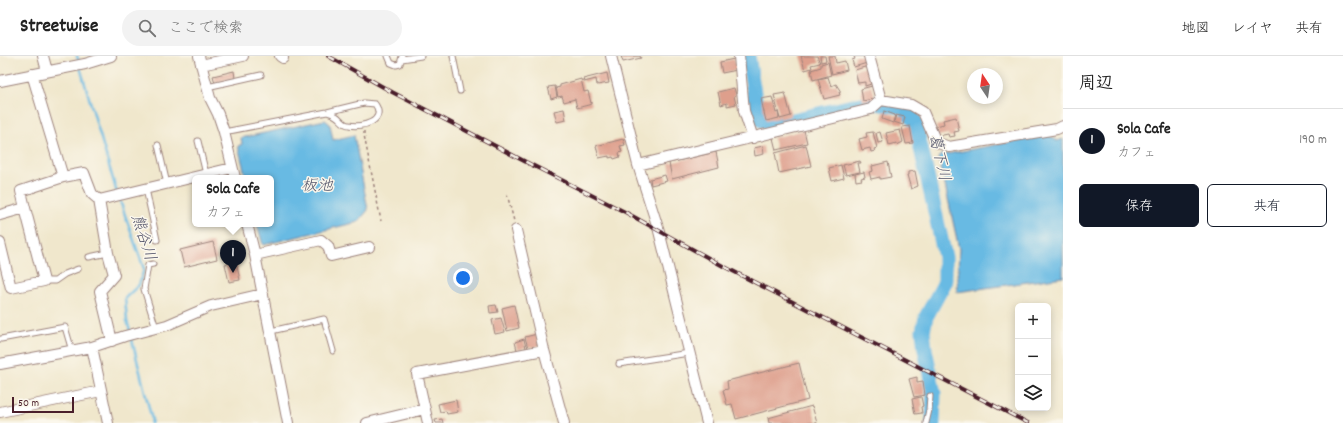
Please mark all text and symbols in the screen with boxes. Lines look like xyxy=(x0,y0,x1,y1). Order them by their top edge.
search box xyxy=(122,10,402,46)
text: Streetwise xyxy=(20,14,98,41)
icon: search xyxy=(136,17,158,39)
text: ここで検索 xyxy=(168,18,243,40)
text: 地図 xyxy=(1182,19,1210,39)
text: レイヤ xyxy=(1232,19,1273,39)
text: 共有 xyxy=(1295,19,1323,39)
north arrow xyxy=(967,68,1003,104)
text: 周辺 xyxy=(1079,73,1113,97)
text: Sola Cafe xyxy=(1117,119,1171,141)
text: 1 xyxy=(1091,131,1093,150)
text: 190 m xyxy=(1299,131,1327,150)
water label: 葛下川 xyxy=(922,132,955,184)
text: カフェ xyxy=(1117,144,1156,163)
popup xyxy=(192,175,274,227)
water label: 板池 xyxy=(301,175,334,198)
text: Sola Cafe xyxy=(206,179,260,201)
button: 保存 xyxy=(1079,184,1199,227)
button: 共有 xyxy=(1207,184,1327,227)
text: カフェ xyxy=(206,204,245,223)
water label: 熊谷川 xyxy=(124,211,161,264)
pin: 1 xyxy=(220,240,246,273)
your location xyxy=(453,268,473,288)
map controls xyxy=(1015,303,1051,411)
button: + xyxy=(1015,303,1051,339)
button: − xyxy=(1015,339,1051,375)
button: layers xyxy=(1015,375,1051,411)
scale bar xyxy=(12,395,74,414)
text: 50 m xyxy=(18,396,39,412)

